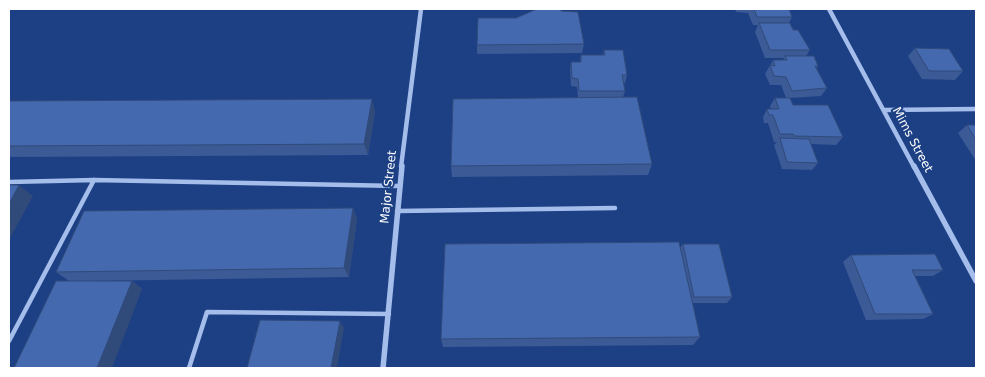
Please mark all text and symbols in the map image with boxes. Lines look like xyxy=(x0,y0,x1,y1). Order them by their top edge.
street label: Mims Street xyxy=(889,105,935,175)
street label: Major Street xyxy=(378,150,400,224)

